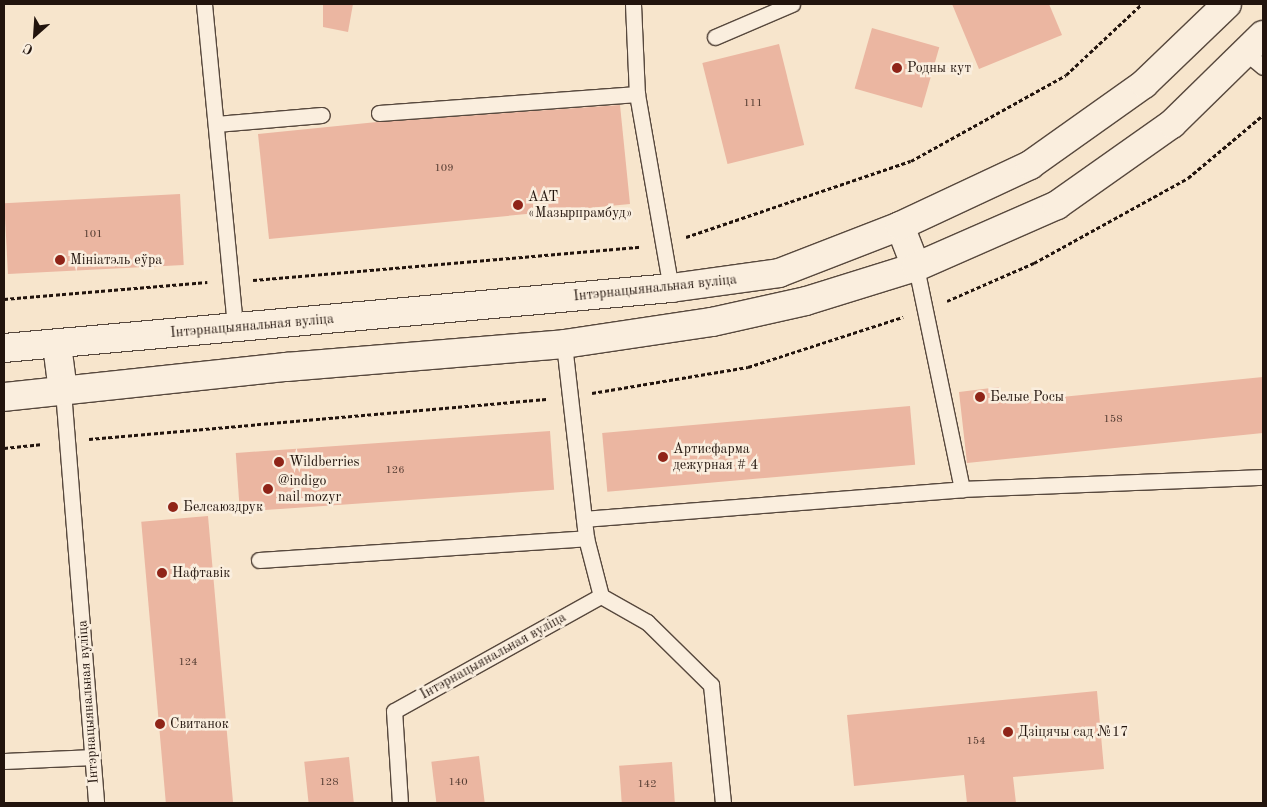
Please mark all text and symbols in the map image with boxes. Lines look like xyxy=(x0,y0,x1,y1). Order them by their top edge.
north arrow xyxy=(10,10,60,60)
text: С xyxy=(21,40,36,57)
place label: Родны кут xyxy=(907,60,971,76)
marker: Родны кут xyxy=(891,62,903,74)
house number: 111 xyxy=(743,97,763,111)
house number: 109 xyxy=(434,162,454,176)
place label: ААТ «Мазырпрамбуд» xyxy=(528,189,632,222)
marker: ААТ «Мазырпрамбуд» xyxy=(512,199,524,211)
house number: 101 xyxy=(83,228,103,242)
place label: Мініатэль еўра xyxy=(70,252,162,268)
marker: Мініатэль еўра xyxy=(54,254,66,266)
street label: Інтэрнацыянальная вуліца xyxy=(573,271,737,305)
street label: Інтэрнацыянальная вуліца xyxy=(170,310,334,342)
place label: Белые Росы xyxy=(990,389,1064,405)
marker: Белые Росы xyxy=(974,391,986,403)
house number: 158 xyxy=(1103,413,1123,427)
place label: Артисфарма дежурная # 4 xyxy=(673,441,758,474)
marker: Артисфарма дежурная # 4 xyxy=(657,451,669,463)
place label: Wildberries xyxy=(289,454,360,470)
marker: Wildberries xyxy=(273,456,285,468)
house number: 126 xyxy=(385,464,405,478)
place label: @indigo nail mozyr xyxy=(278,473,341,506)
marker: @indigo nail mozyr xyxy=(262,483,274,495)
place label: Белсаюздрук xyxy=(183,499,263,515)
marker: Белсаюздрук xyxy=(167,501,179,513)
place label: Нафтавік xyxy=(172,565,230,581)
marker: Нафтавік xyxy=(156,567,168,579)
street label: Інтэрнацыянальная вуліца xyxy=(417,609,569,703)
street label: Інтэрнацыянальная вуліца xyxy=(74,620,102,784)
house number: 124 xyxy=(178,656,198,670)
place label: Свитанок xyxy=(170,716,229,732)
marker: Свитанок xyxy=(154,718,166,730)
place label: Дзіцячы сад №17 xyxy=(1018,724,1128,740)
marker: Дзіцячы сад №17 xyxy=(1002,726,1014,738)
house number: 154 xyxy=(966,735,986,749)
house number: 128 xyxy=(319,776,339,790)
house number: 140 xyxy=(448,776,468,790)
house number: 142 xyxy=(637,778,657,792)

